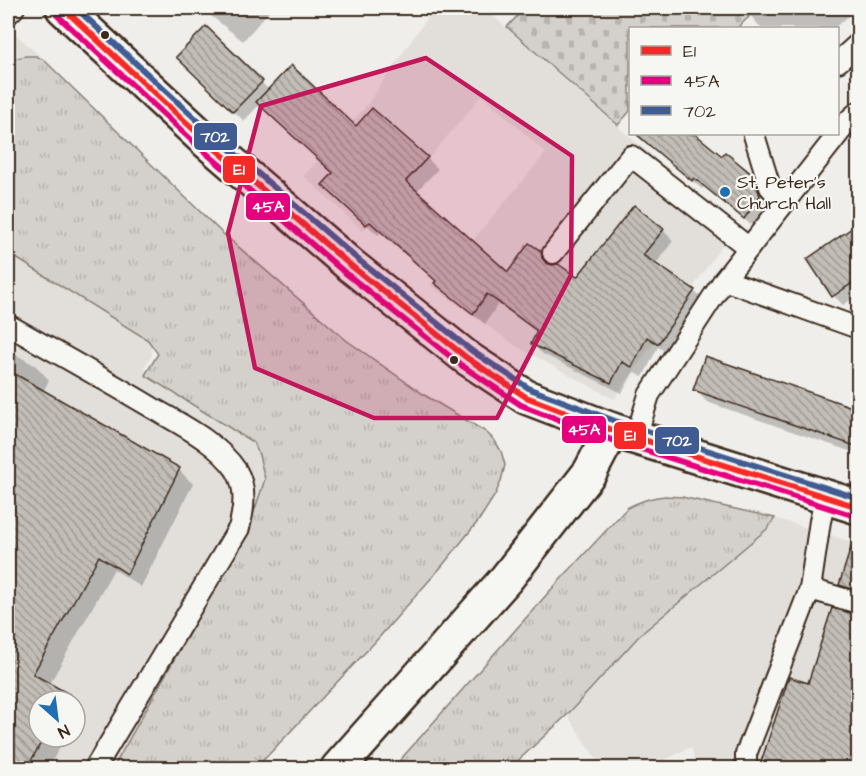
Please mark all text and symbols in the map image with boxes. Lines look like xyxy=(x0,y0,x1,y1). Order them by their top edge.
legend xyxy=(629,27,839,135)
unlabelled marker xyxy=(99,29,111,41)
text: E1 xyxy=(683,39,696,64)
text: 45A xyxy=(683,69,720,94)
text: 702 xyxy=(683,99,716,124)
line badge: 702 xyxy=(193,122,238,151)
text: 702 xyxy=(199,126,230,148)
line badge: E1 xyxy=(222,155,256,184)
text: E1 xyxy=(233,159,246,181)
place label: St. Peter's Church Hall xyxy=(737,170,831,216)
marker: St. Peter's Church Hall xyxy=(718,185,732,199)
line badge: 45A xyxy=(245,192,291,221)
text: 45A xyxy=(252,196,285,218)
unlabelled marker xyxy=(448,354,460,366)
line badge: 45A xyxy=(561,415,607,444)
text: 45A xyxy=(568,419,601,441)
line badge: E1 xyxy=(613,421,647,450)
text: E1 xyxy=(624,425,637,447)
line badge: 702 xyxy=(654,426,700,455)
text: 702 xyxy=(661,430,692,452)
north arrow xyxy=(27,689,87,749)
text: N xyxy=(54,719,73,743)

